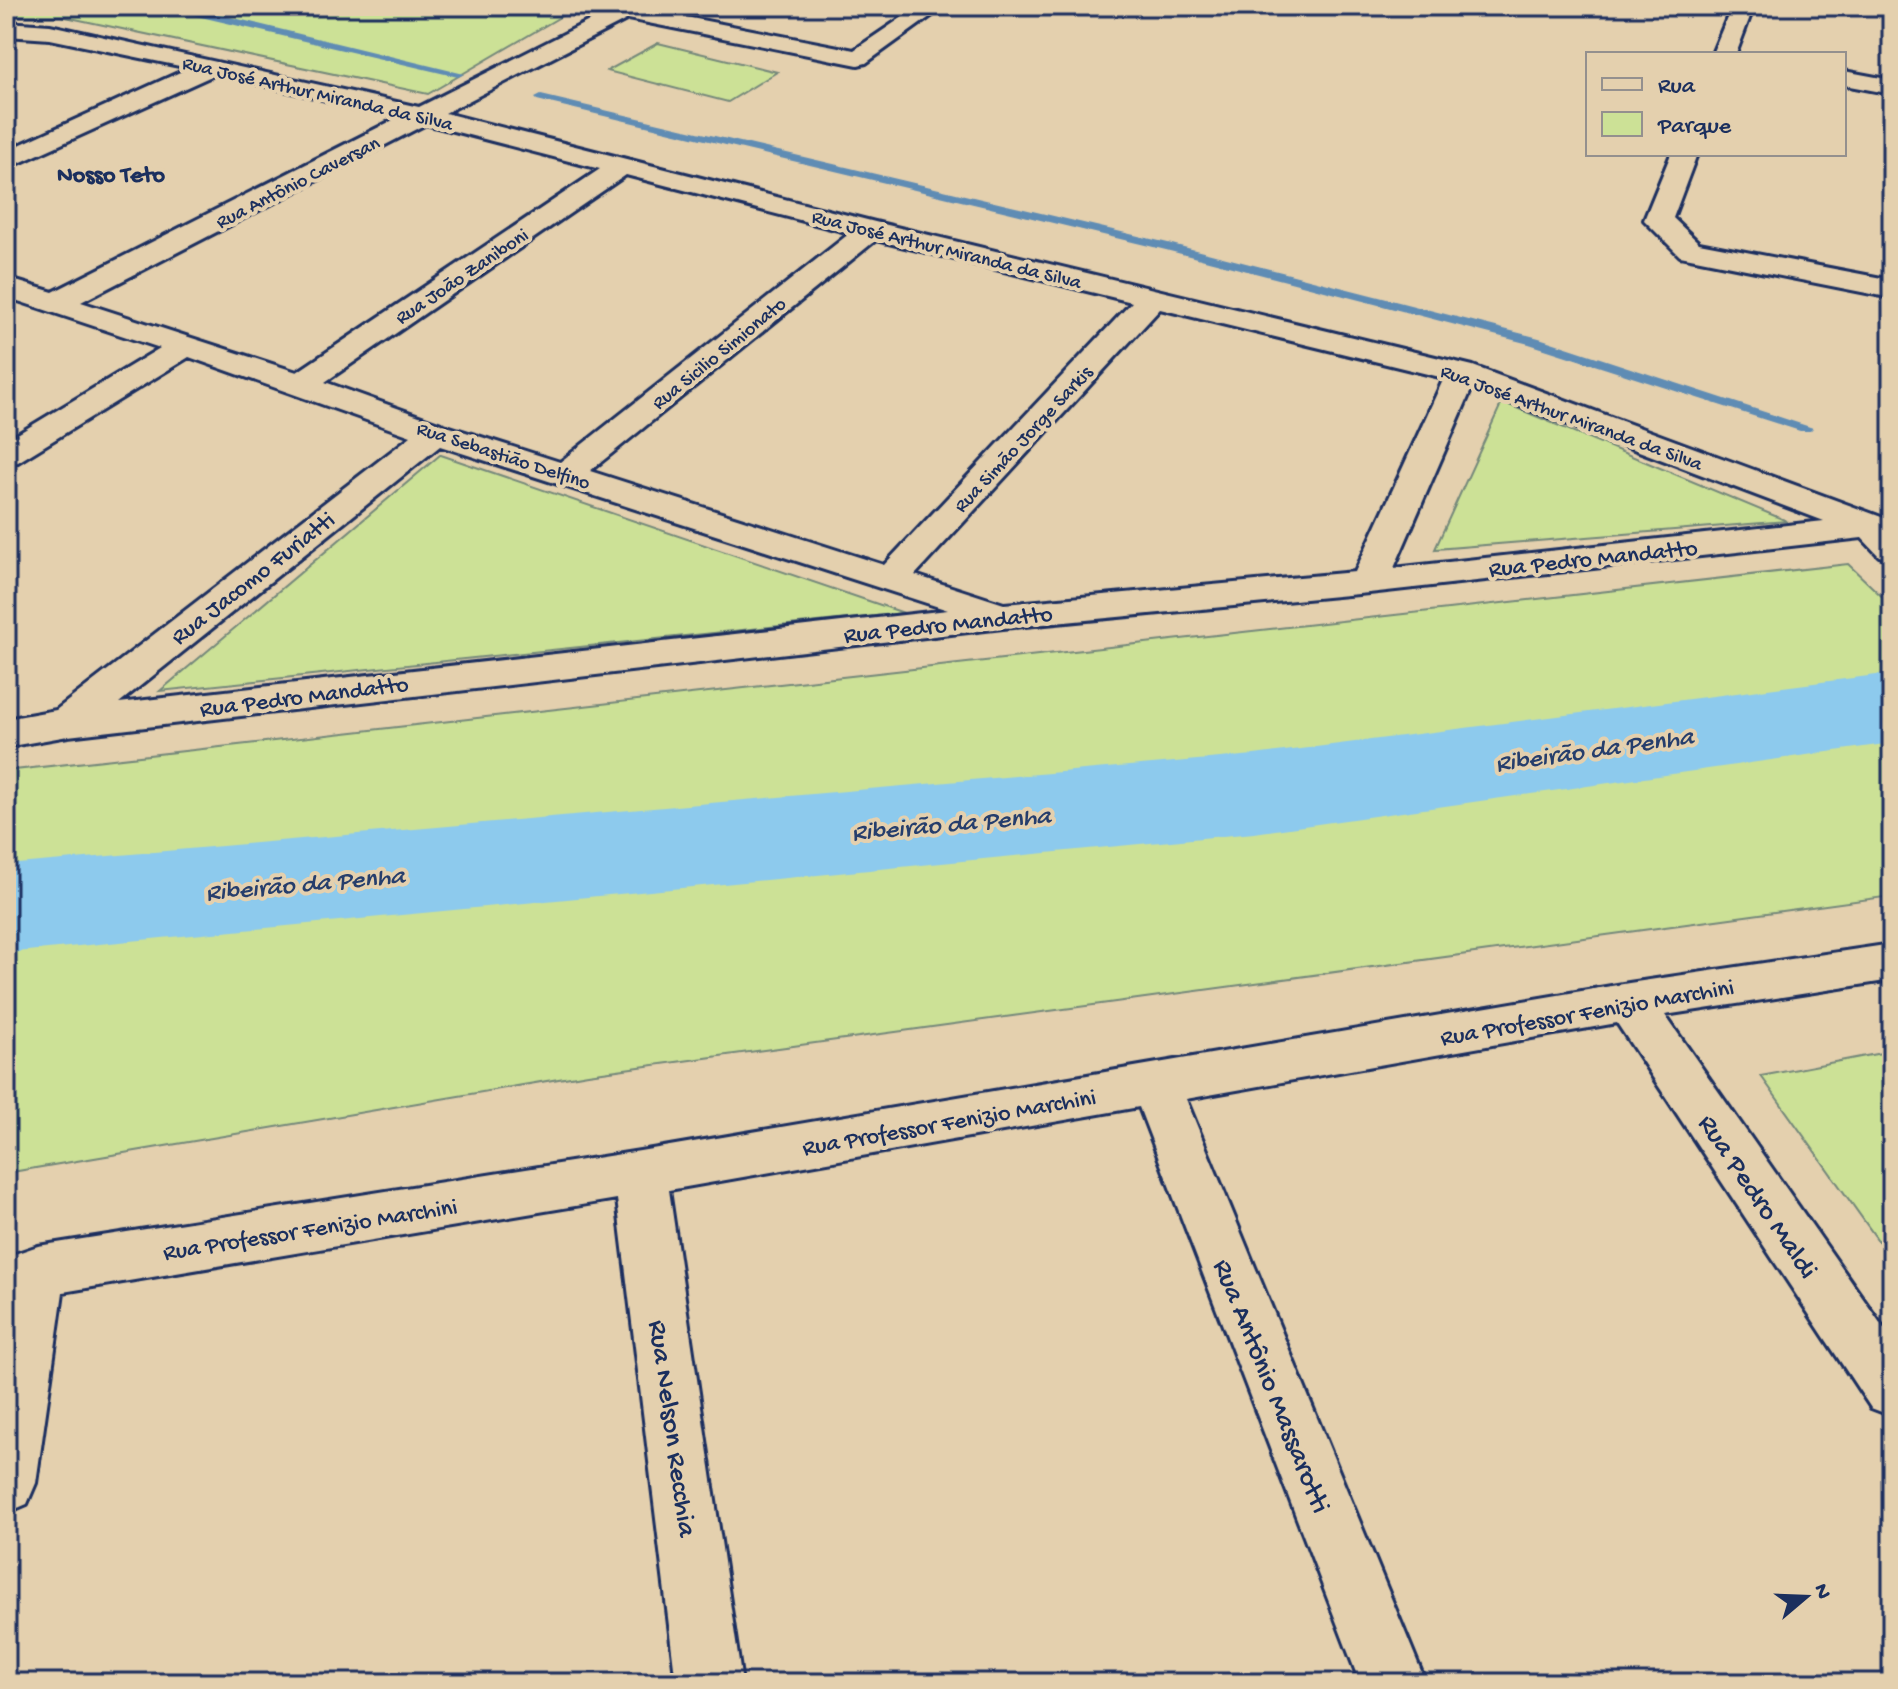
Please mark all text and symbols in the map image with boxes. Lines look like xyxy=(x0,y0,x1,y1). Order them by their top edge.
legend xyxy=(1586,52,1846,156)
street label: Rua José Arthur Miranda da Silva xyxy=(180,53,456,138)
text: Rua xyxy=(1658,73,1696,102)
text: Parque xyxy=(1657,113,1732,142)
street label: Rua Antônio Caversan xyxy=(213,133,385,235)
district label: Nosso Teto xyxy=(57,162,165,191)
street label: Rua José Arthur Miranda da Silva xyxy=(809,207,1084,296)
street label: Rua João Zaniboni xyxy=(392,225,534,331)
street label: Rua Sicilio Simionato xyxy=(648,294,792,416)
street label: Rua José Arthur Miranda da Silva xyxy=(1437,361,1706,478)
street label: Rua Simão Jorge Sarkis xyxy=(951,362,1099,519)
street label: Rua Sebastião Delfino xyxy=(413,418,593,496)
street label: Rua Jacomo Furiatti xyxy=(166,507,342,653)
street label: Rua Pedro Mandatto xyxy=(1487,535,1699,586)
street label: Rua Pedro Mandatto xyxy=(842,601,1054,652)
street label: Rua Pedro Mandatto xyxy=(198,671,410,726)
water label: Ribeirão da Penha xyxy=(1494,723,1697,782)
water label: Ribeirão da Penha xyxy=(851,802,1054,851)
water label: Ribeirão da Penha xyxy=(205,862,408,911)
street label: Rua Professor Fenizio Marchini xyxy=(1439,974,1737,1055)
street label: Rua Professor Fenizio Marchini xyxy=(801,1084,1099,1165)
street label: Rua Pedro Maldi xyxy=(1689,1109,1823,1286)
street label: Rua Professor Fenizio Marchini xyxy=(161,1194,460,1269)
street label: Rua Antônio Massarotti xyxy=(1204,1255,1336,1518)
street label: Rua Nelson Recchia xyxy=(639,1318,702,1541)
north arrow xyxy=(1766,1557,1846,1637)
text: N xyxy=(1806,1581,1836,1603)

